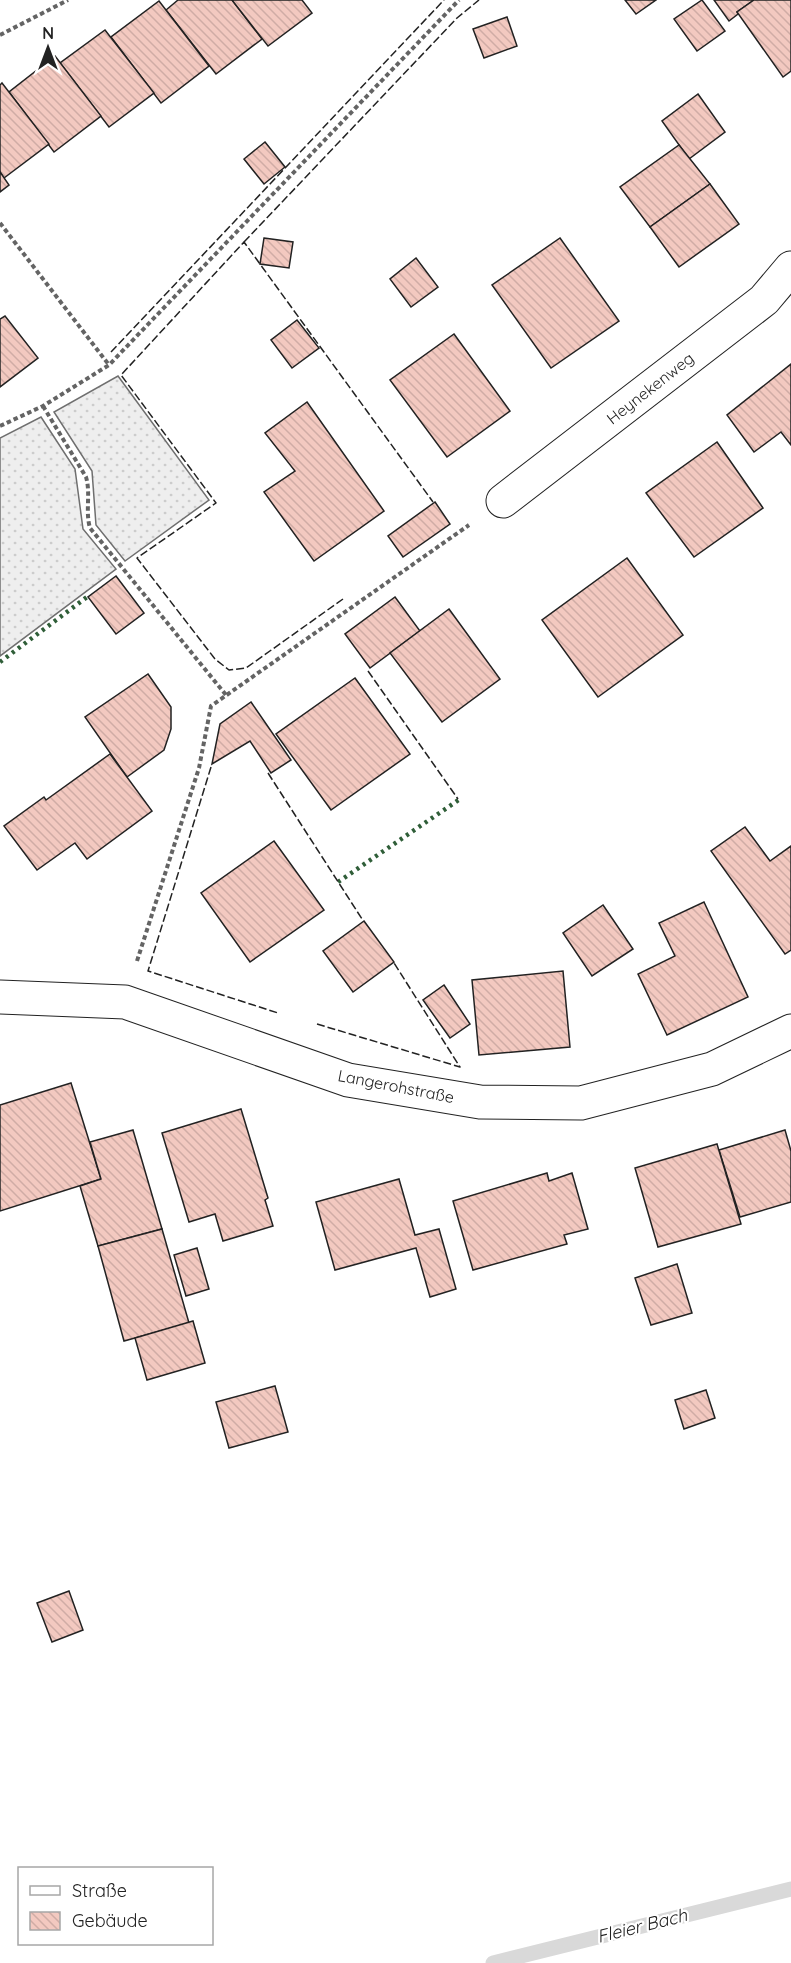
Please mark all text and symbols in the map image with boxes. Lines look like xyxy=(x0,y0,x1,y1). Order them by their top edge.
north arrow xyxy=(18,18,78,78)
text: N xyxy=(42,23,54,43)
street label: Heynekenweg xyxy=(602,348,698,428)
street label: Langerohstraße xyxy=(336,1065,456,1107)
legend xyxy=(18,1867,213,1945)
text: Straße xyxy=(72,1879,127,1902)
water label: Fleier Bach xyxy=(594,1903,690,1948)
text: Gebäude xyxy=(72,1909,148,1932)

